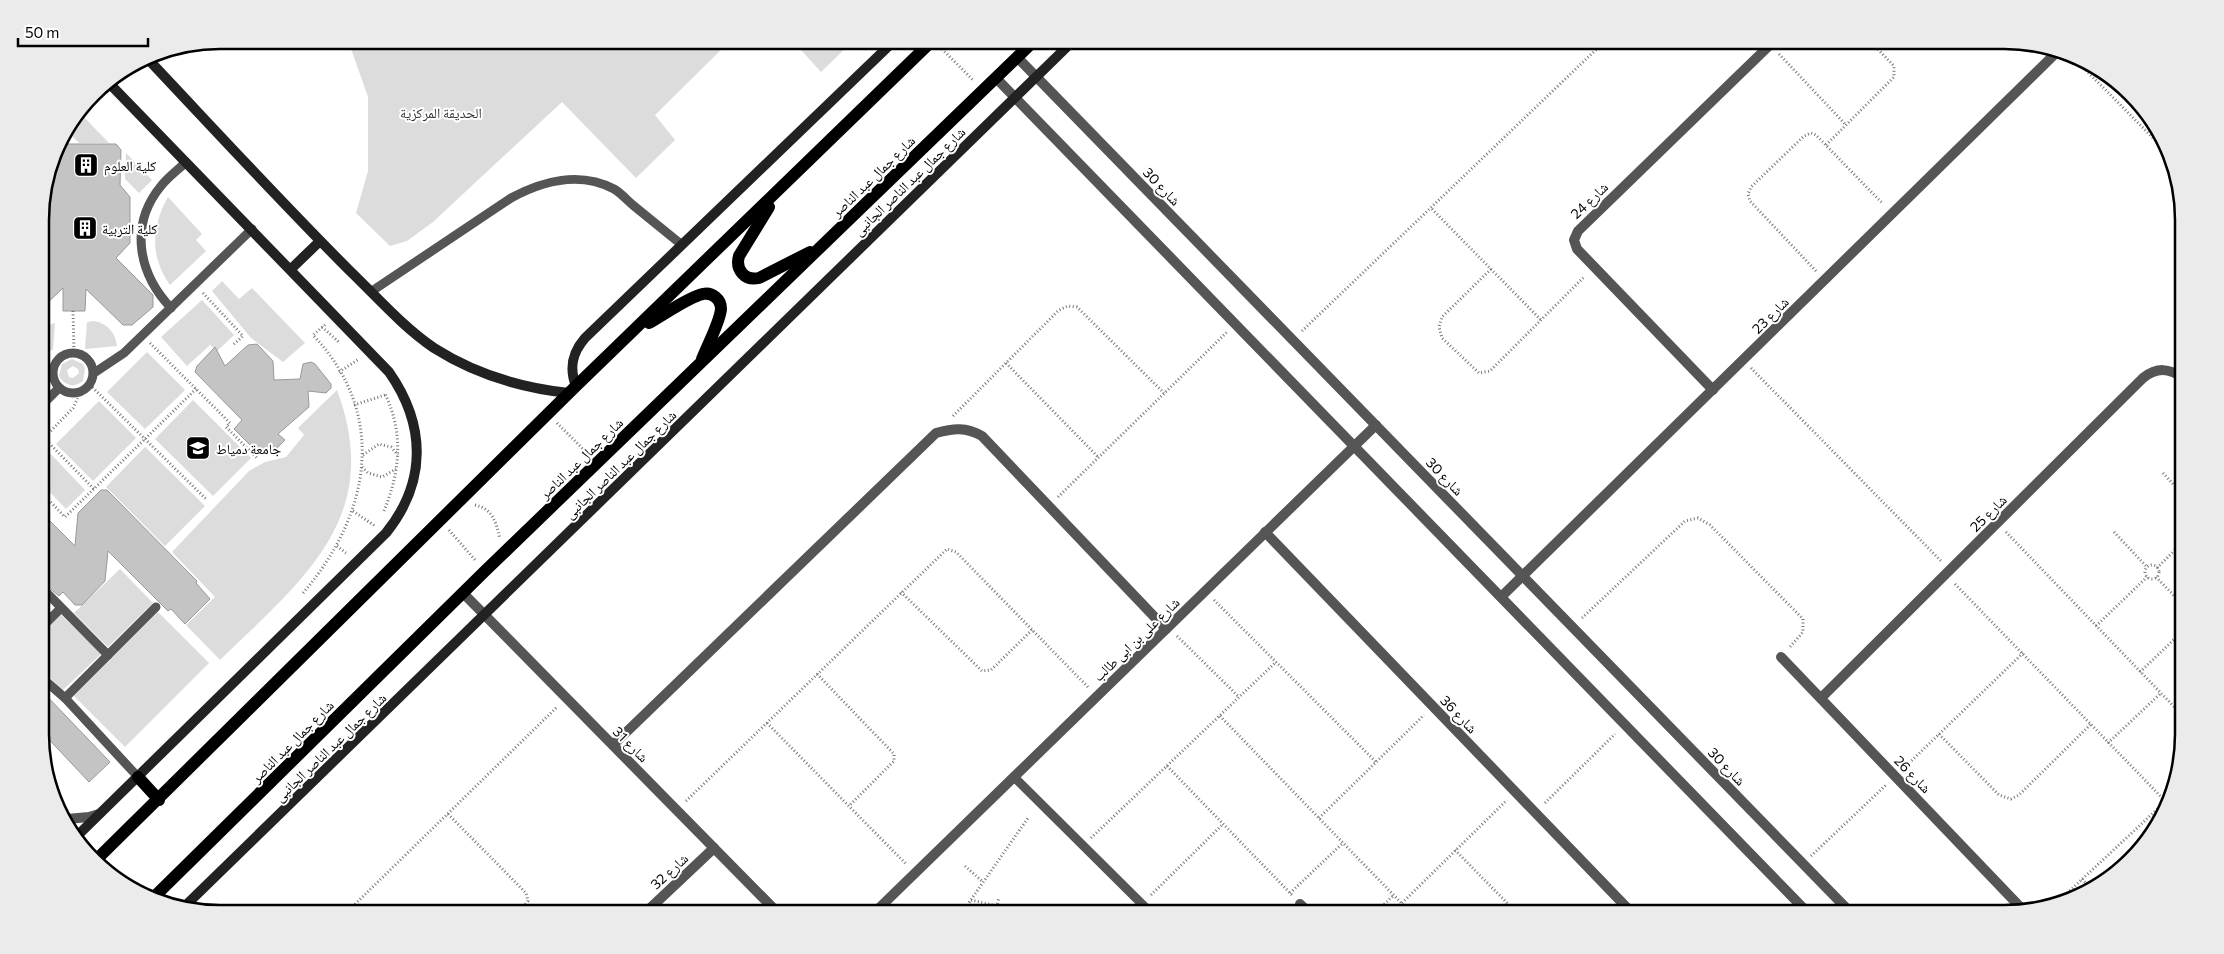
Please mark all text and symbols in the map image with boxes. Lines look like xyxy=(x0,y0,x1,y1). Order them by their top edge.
scale bar xyxy=(18,15,148,47)
text: 50 m xyxy=(25,23,59,41)
park label: الحديقة المركزية xyxy=(400,104,482,122)
street label: شارع جمال عبد الناصر الجانبى xyxy=(849,123,970,240)
street label: شارع جمال عبد الناصر xyxy=(827,132,920,222)
building icon: كلية العلوم xyxy=(73,152,99,178)
place label: كلية العلوم xyxy=(104,157,156,176)
street label: شارع 30 xyxy=(1138,163,1184,210)
street label: شارع 24 xyxy=(1567,178,1613,223)
building icon: كلية التربية xyxy=(72,215,98,241)
place label: كلية التربية xyxy=(102,220,158,238)
street label: شارع 23 xyxy=(1748,293,1793,338)
street label: شارع جمال عبد الناصر الجانبى xyxy=(560,406,681,523)
street label: شارع جمال عبد الناصر xyxy=(535,414,628,504)
school or university icon: جامعة دمياط xyxy=(185,435,211,461)
place label: جامعة دمياط xyxy=(216,440,281,457)
street label: شارع 30 xyxy=(1421,453,1467,500)
street label: شارع 25 xyxy=(1966,491,2011,536)
street label: شارع على بن ابى طالب xyxy=(1089,593,1184,686)
street label: شارع جمال عبد الناصر الجانبى xyxy=(270,689,391,806)
street label: شارع 36 xyxy=(1436,692,1481,738)
street label: شارع جمال عبد الناصر xyxy=(247,696,338,788)
street label: شارع 31 xyxy=(608,723,652,767)
street label: شارع 30 xyxy=(1703,743,1749,790)
street label: شارع 26 xyxy=(1890,752,1935,798)
street label: شارع 32 xyxy=(647,849,693,894)

